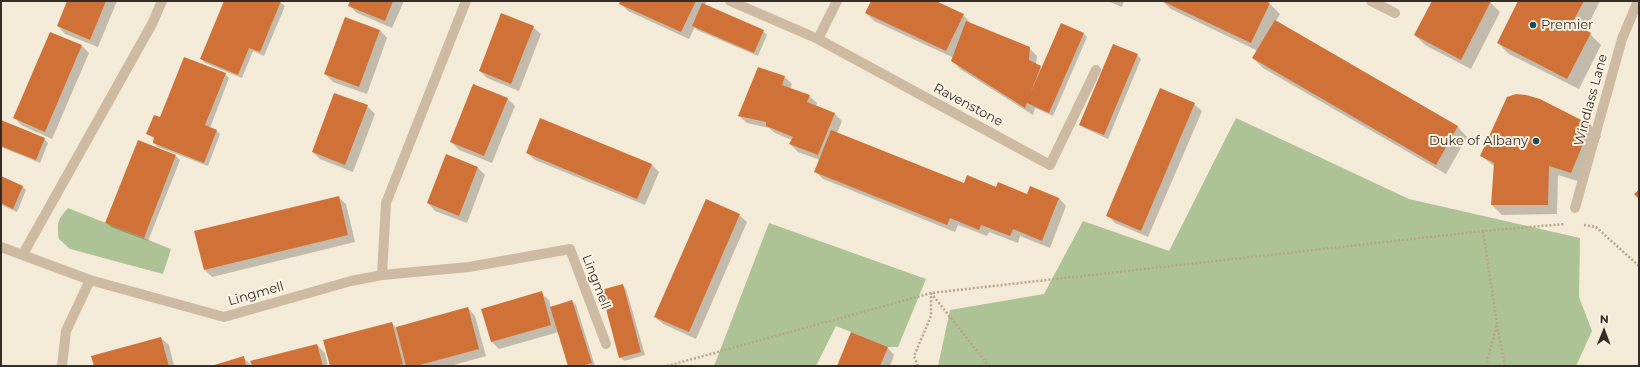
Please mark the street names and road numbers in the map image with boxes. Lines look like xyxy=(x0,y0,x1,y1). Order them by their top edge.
street label: Windlass Lane xyxy=(1571,52,1611,148)
street label: Ravenstone xyxy=(931,80,1005,130)
street label: Lingmell xyxy=(578,252,614,312)
street label: Lingmell xyxy=(226,279,286,309)

